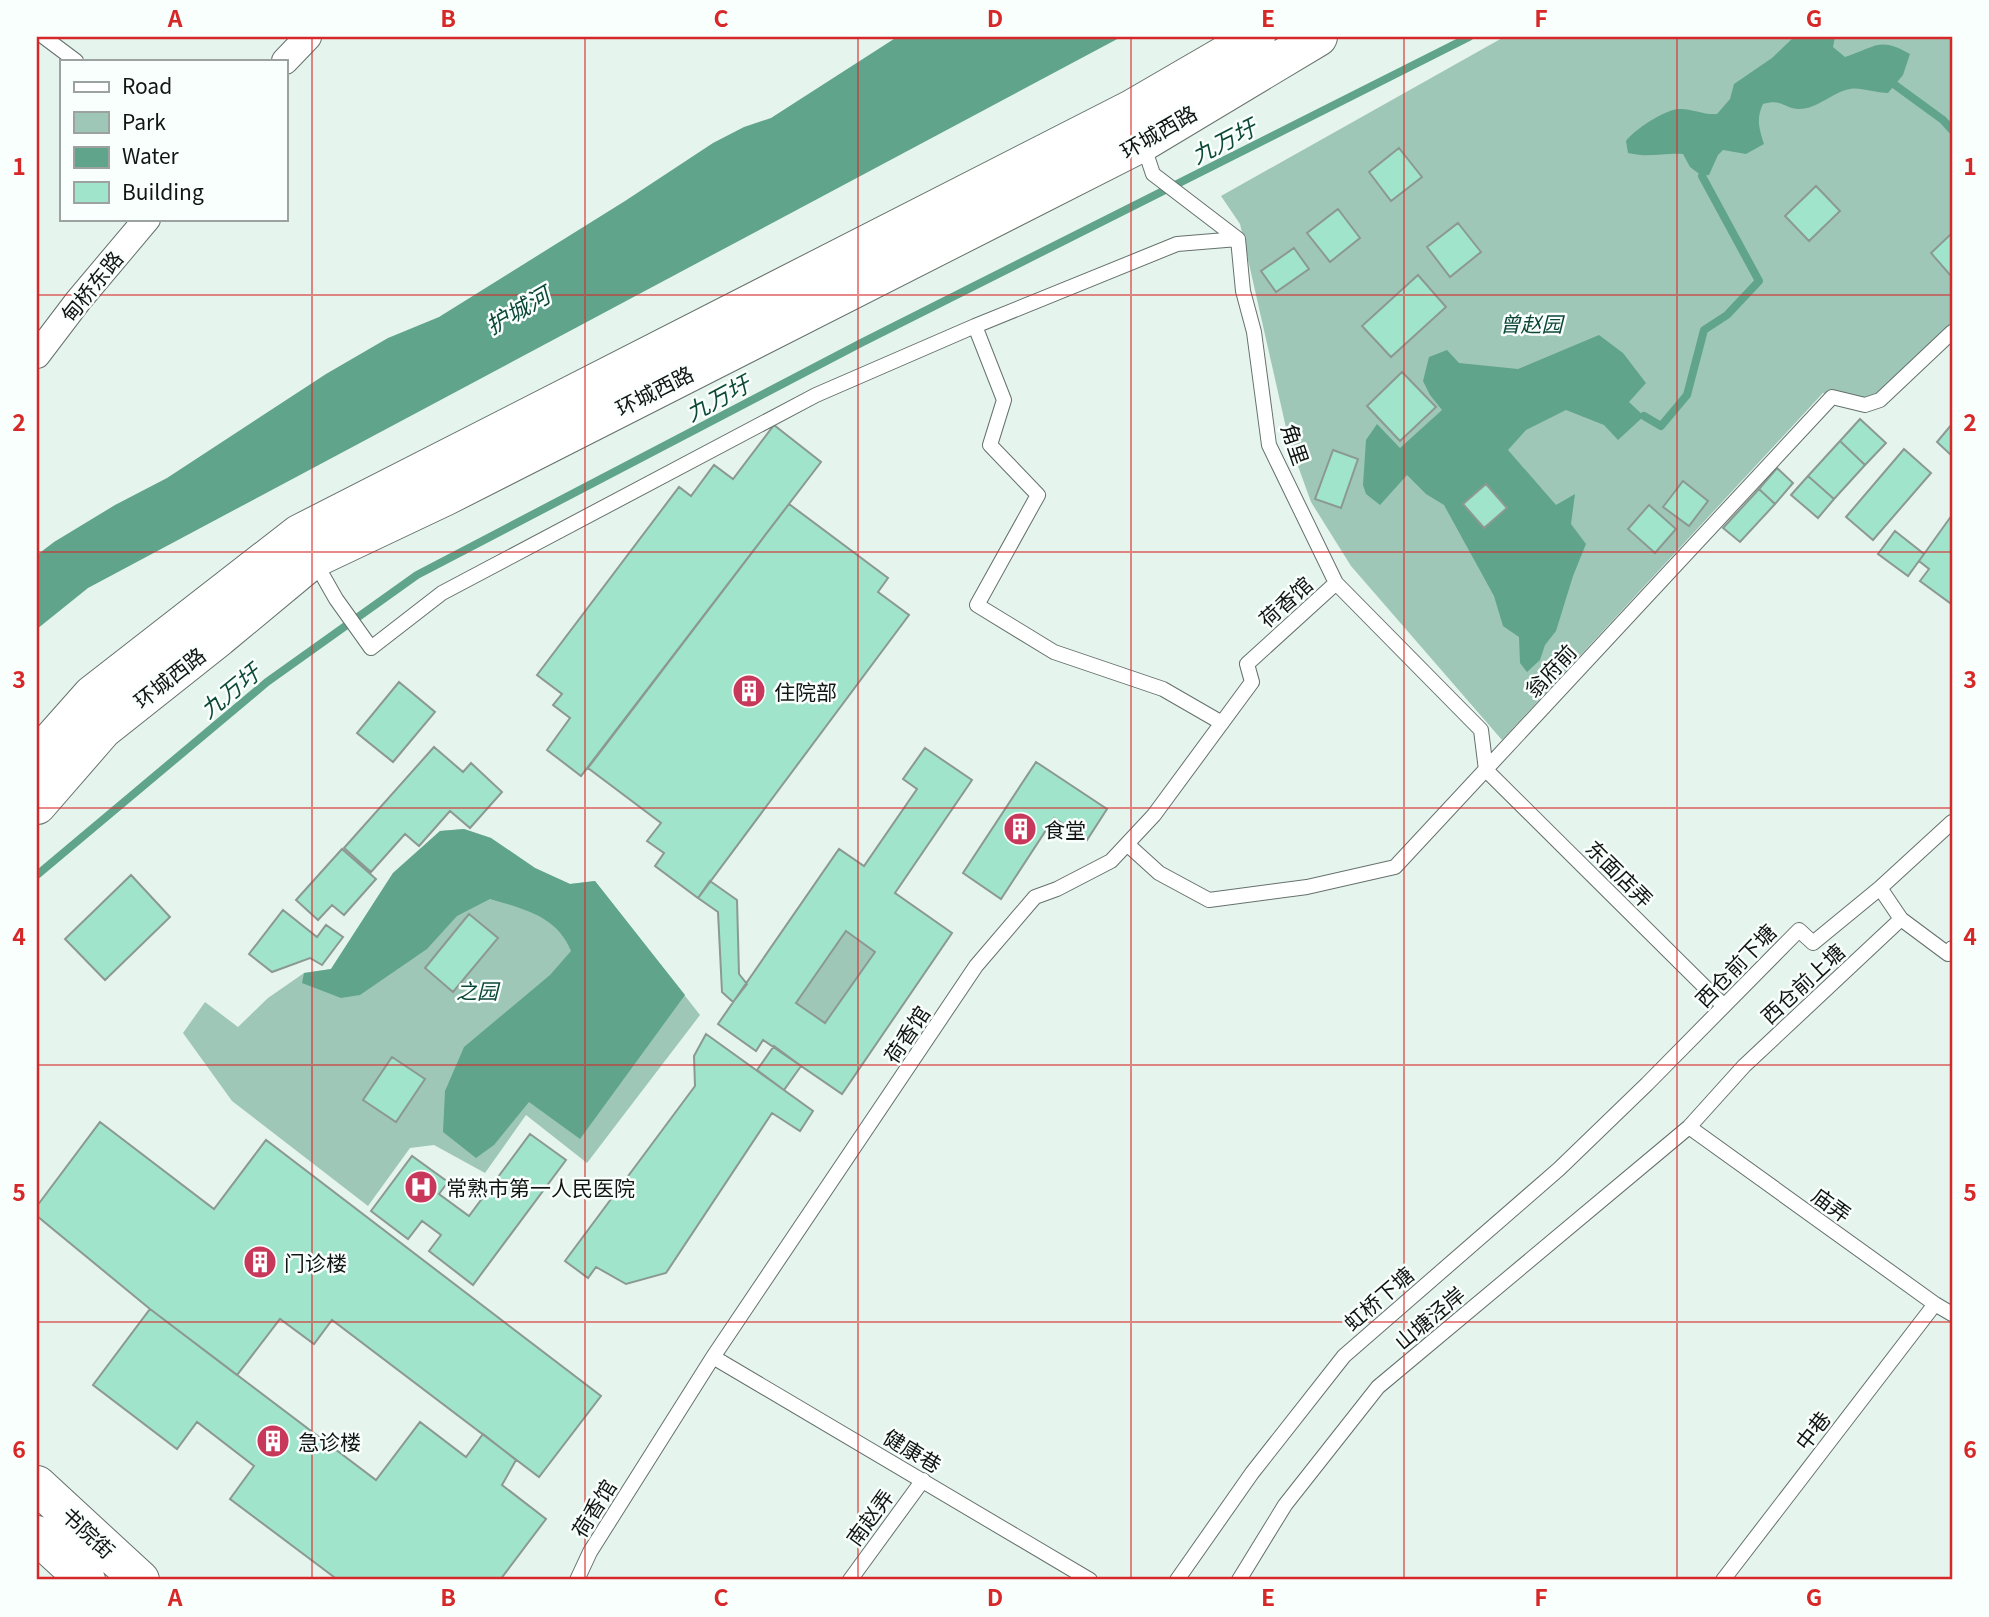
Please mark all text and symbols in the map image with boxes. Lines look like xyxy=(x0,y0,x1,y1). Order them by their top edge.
text: A xyxy=(167,0,183,34)
text: B xyxy=(440,0,456,34)
text: C xyxy=(713,0,729,34)
text: D xyxy=(987,0,1003,34)
text: E xyxy=(1261,0,1275,34)
text: F xyxy=(1534,0,1548,34)
text: G xyxy=(1806,0,1822,34)
legend xyxy=(60,60,287,220)
text: Road xyxy=(122,70,172,100)
street label: 环城西路 xyxy=(1114,97,1202,165)
text: Park xyxy=(122,106,166,136)
water label: 九万圩 xyxy=(1185,108,1264,171)
text: Water xyxy=(122,140,180,170)
text: 1 xyxy=(12,148,26,182)
text: 1 xyxy=(1963,148,1977,182)
text: Building xyxy=(122,176,204,206)
street label: 甸桥东路 xyxy=(53,244,129,328)
water label: 护城河 xyxy=(479,275,559,341)
park label: 曾赵园 xyxy=(1500,308,1565,338)
street label: 环城西路 xyxy=(610,358,698,422)
water label: 九万圩 xyxy=(679,364,758,428)
text: 2 xyxy=(12,404,26,438)
text: 2 xyxy=(1963,404,1977,438)
street label: 角里 xyxy=(1275,419,1317,469)
street label: 荷香馆 xyxy=(1252,569,1318,633)
street label: 翁府前 xyxy=(1518,637,1582,703)
street label: 环城西路 xyxy=(127,639,211,715)
water label: 九万圩 xyxy=(191,653,269,725)
text: 3 xyxy=(12,661,26,695)
text: 3 xyxy=(1963,661,1977,695)
building icon: 住院部 xyxy=(730,672,768,710)
place label: 住院部 xyxy=(774,676,837,706)
building icon: 食堂 xyxy=(1001,810,1039,848)
place label: 食堂 xyxy=(1044,814,1086,844)
street label: 东面店弄 xyxy=(1580,833,1660,913)
street label: 西仓前下塘 xyxy=(1688,917,1782,1013)
text: 4 xyxy=(12,918,26,952)
text: 4 xyxy=(1963,918,1977,952)
street label: 西仓前上塘 xyxy=(1753,936,1851,1030)
park label: 之园 xyxy=(456,975,501,1005)
street label: 荷香馆 xyxy=(876,999,936,1069)
hospital icon: 常熟市第一人民医院 xyxy=(402,1168,440,1206)
place label: 常熟市第一人民医院 xyxy=(446,1172,635,1202)
text: 5 xyxy=(12,1174,26,1208)
text: 5 xyxy=(1963,1174,1977,1208)
street label: 庙弄 xyxy=(1806,1180,1858,1228)
building icon: 门诊楼 xyxy=(241,1243,279,1281)
place label: 门诊楼 xyxy=(284,1247,347,1277)
street label: 虹桥下塘 xyxy=(1336,1259,1420,1337)
street label: 山塘泾岸 xyxy=(1387,1279,1471,1355)
street label: 中巷 xyxy=(1787,1404,1837,1456)
street label: 健康巷 xyxy=(878,1421,948,1479)
building icon: 急诊楼 xyxy=(254,1422,292,1460)
place label: 急诊楼 xyxy=(298,1426,361,1456)
text: 6 xyxy=(12,1431,26,1465)
text: 6 xyxy=(1963,1431,1977,1465)
street label: 荷香馆 xyxy=(564,1473,622,1543)
street label: 南赵弄 xyxy=(838,1483,900,1551)
street label: 书院街 xyxy=(56,1500,122,1564)
text: A xyxy=(167,1579,183,1613)
text: B xyxy=(440,1579,456,1613)
text: C xyxy=(713,1579,729,1613)
text: D xyxy=(987,1579,1003,1613)
text: E xyxy=(1261,1579,1275,1613)
text: F xyxy=(1534,1579,1548,1613)
text: G xyxy=(1806,1579,1822,1613)

